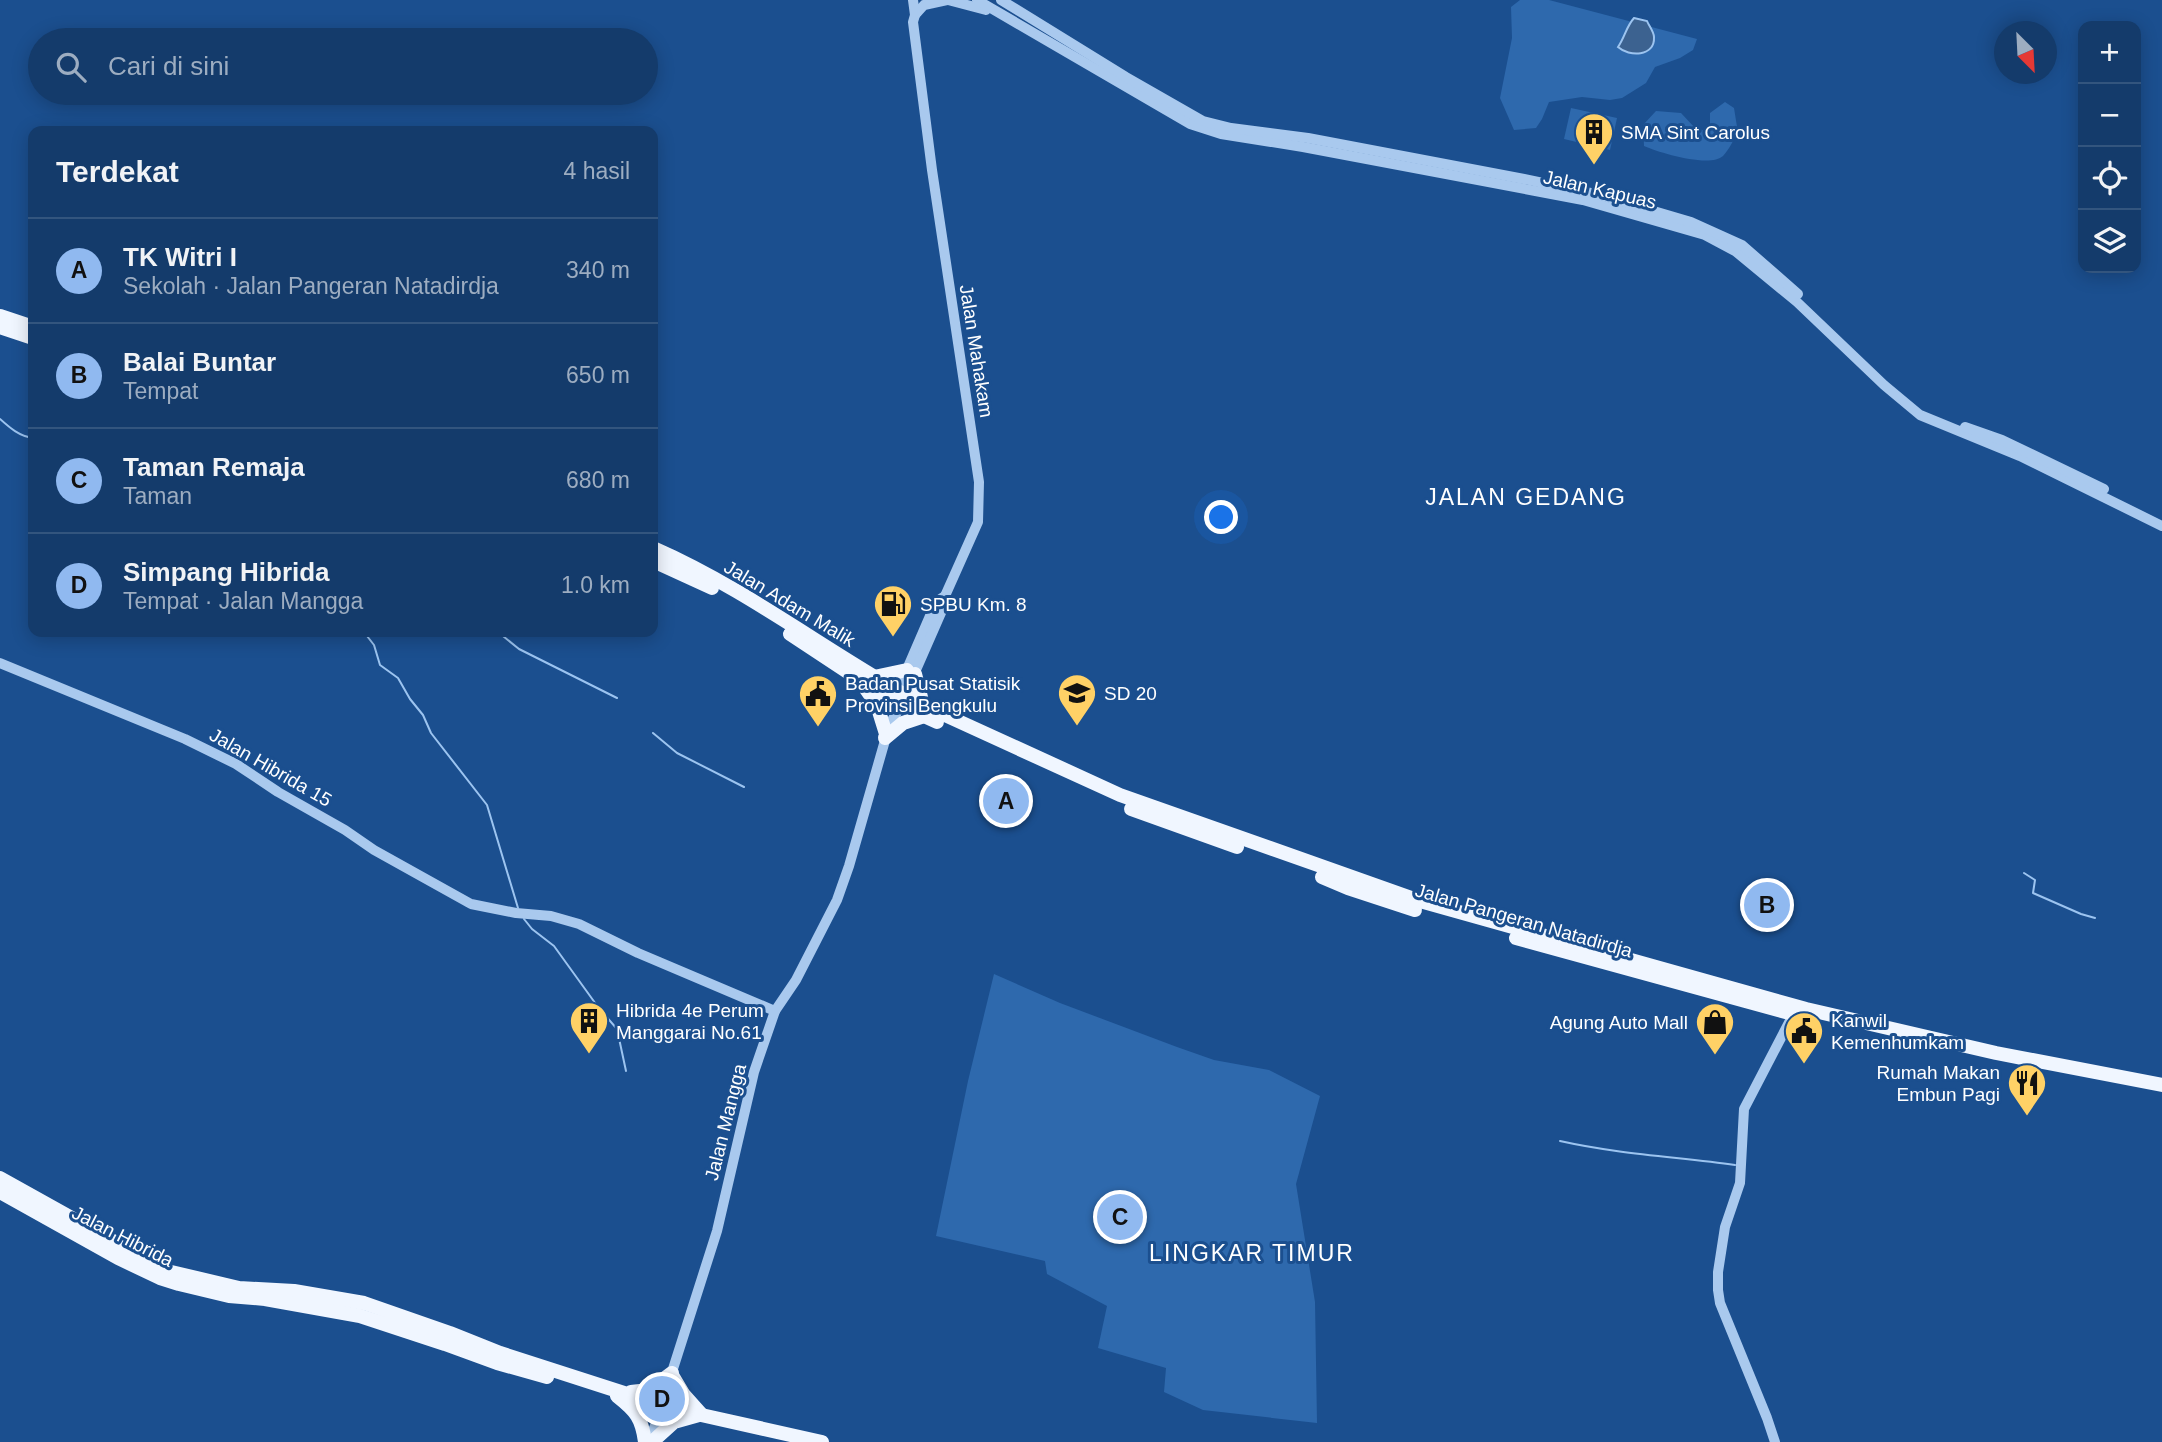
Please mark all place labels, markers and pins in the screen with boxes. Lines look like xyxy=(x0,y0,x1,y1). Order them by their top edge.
building icon: SMA Sint Carolus xyxy=(1573,111,1615,166)
place label: SMA Sint Carolus xyxy=(1621,122,1770,143)
fuel station icon: SPBU Km. 8 xyxy=(872,583,914,638)
place label: SPBU Km. 8 xyxy=(920,594,1027,615)
school or university icon: SD 20 xyxy=(1056,672,1098,727)
public building icon: Badan Pusat Statisik Provinsi Bengkulu xyxy=(797,673,839,728)
place label: Badan Pusat Statisik Provinsi Bengkulu xyxy=(845,673,1021,716)
place label: SD 20 xyxy=(1104,683,1157,704)
pin: A xyxy=(983,775,1029,827)
pin: B xyxy=(1744,879,1790,931)
building icon: Hibrida 4e Perum Manggarai No.61 xyxy=(568,1000,610,1055)
place label: Hibrida 4e Perum Manggarai No.61 xyxy=(616,1000,764,1043)
shop icon: Agung Auto Mall xyxy=(1694,1001,1736,1056)
public building icon: Kanwil Kemenhumkam xyxy=(1783,1010,1825,1065)
place label: Kanwil Kemenhumkam xyxy=(1831,1010,1964,1053)
place label: Agung Auto Mall xyxy=(1550,1012,1688,1033)
place label: Rumah Makan Embun Pagi xyxy=(1876,1062,2000,1105)
restaurant icon: Rumah Makan Embun Pagi xyxy=(2006,1062,2048,1117)
pin: C xyxy=(1097,1191,1143,1243)
pin: D xyxy=(639,1373,685,1425)

